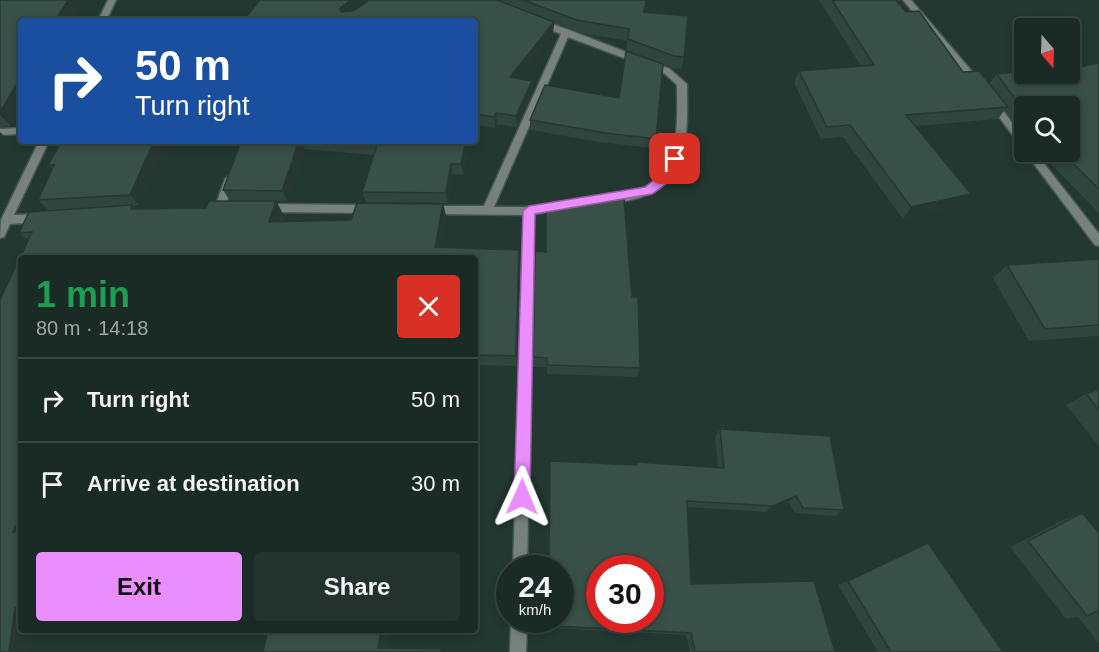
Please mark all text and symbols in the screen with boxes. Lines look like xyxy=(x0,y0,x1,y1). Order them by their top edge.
north arrow xyxy=(1014,18,1080,84)
map controls xyxy=(1014,18,1080,162)
icon: right xyxy=(36,42,114,120)
text: 50 m xyxy=(135,42,231,89)
text: Turn right xyxy=(135,91,250,121)
button: search xyxy=(1014,96,1080,162)
pin xyxy=(649,133,700,184)
icon: arrive xyxy=(658,142,691,175)
text: 1 min xyxy=(36,274,130,315)
button: close xyxy=(397,275,460,338)
text: 80 m · 14:18 xyxy=(36,317,148,339)
icon: right xyxy=(36,384,69,417)
text: Turn right xyxy=(87,387,189,412)
text: 50 m xyxy=(411,387,460,412)
position arrow xyxy=(490,465,554,529)
icon: arrive xyxy=(36,468,69,501)
text: Arrive at destination xyxy=(87,471,300,496)
text: 30 m xyxy=(411,471,460,496)
button: Exit xyxy=(36,552,242,621)
button: Share xyxy=(254,552,460,621)
speed limit sign: 30 xyxy=(586,555,664,633)
text: 24 xyxy=(518,570,552,603)
text: km/h xyxy=(519,601,551,618)

